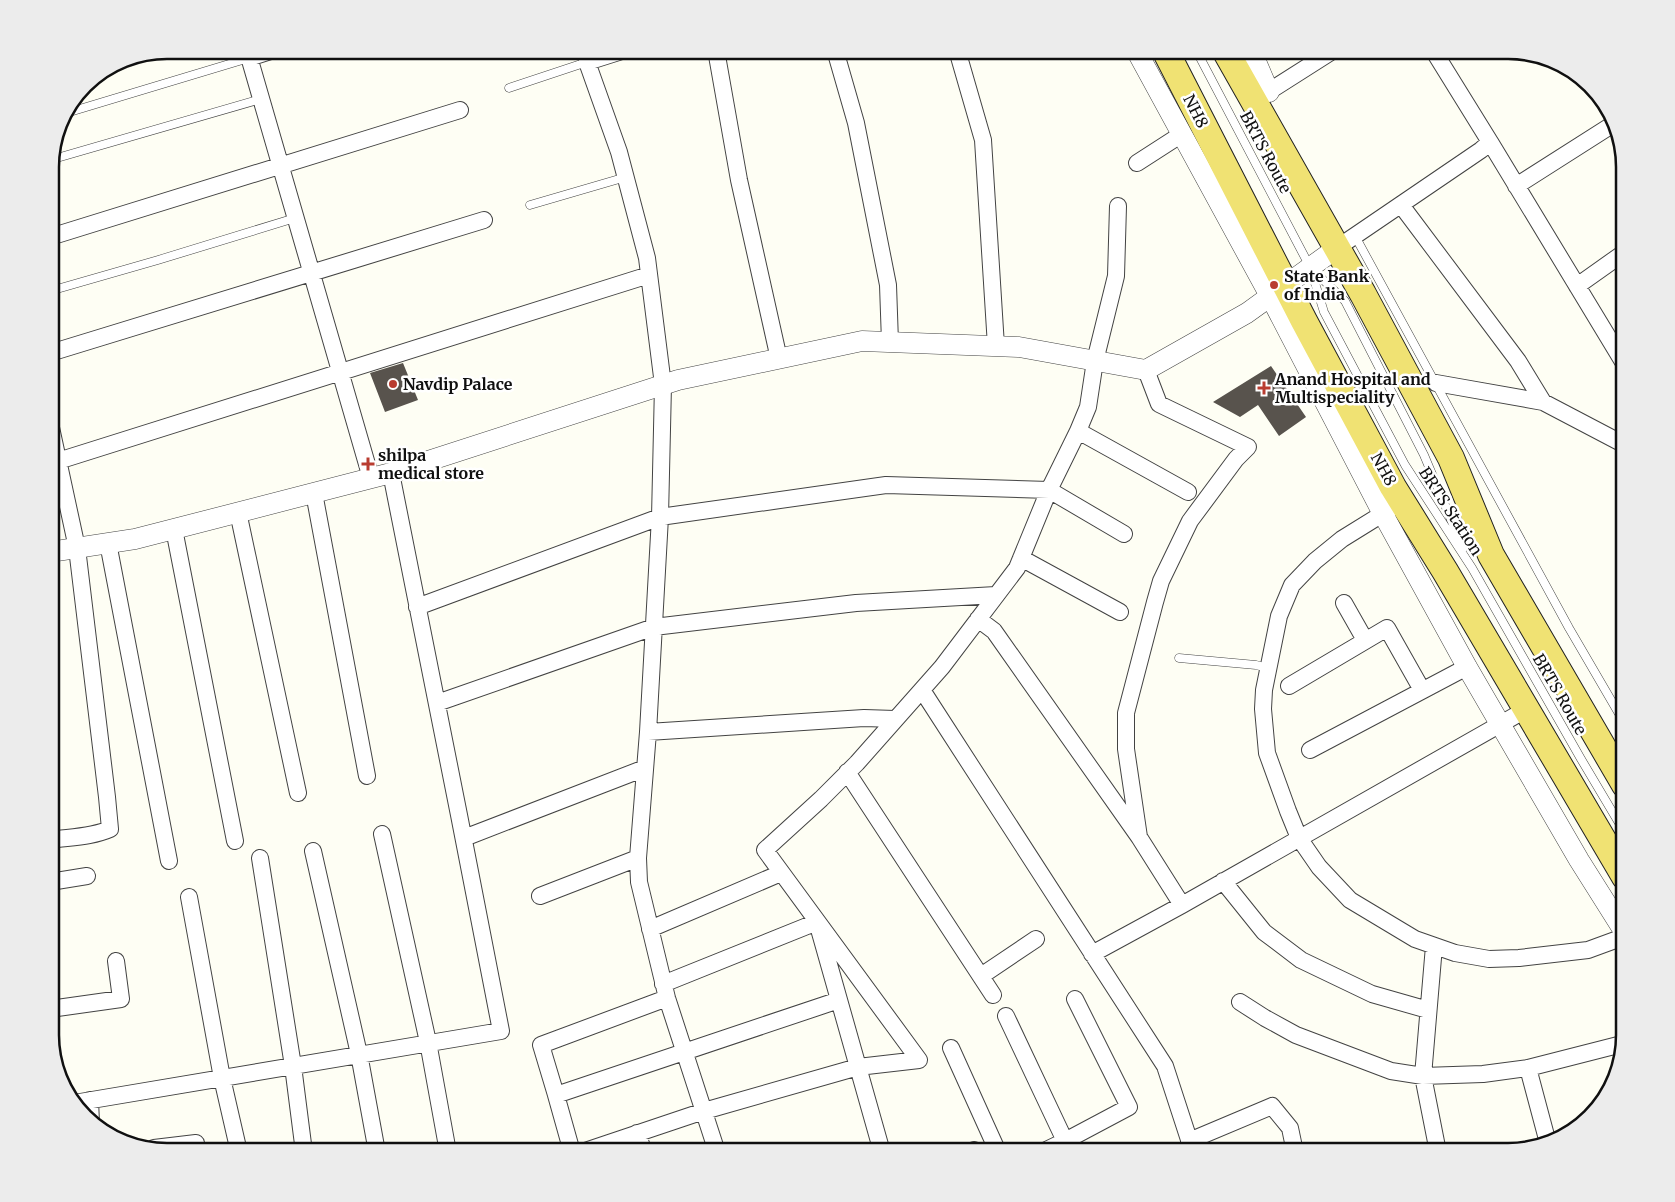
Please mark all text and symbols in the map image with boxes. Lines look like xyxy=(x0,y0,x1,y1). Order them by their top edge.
street label: NH8 xyxy=(1179,91,1213,131)
street label: BRTS Route xyxy=(1236,107,1296,197)
place label: State Bank of India xyxy=(1284,266,1370,304)
marker: State Bank of India xyxy=(1268,279,1280,291)
place label: Anand Hospital and Multispeciality xyxy=(1274,369,1431,407)
place label: Navdip Palace xyxy=(403,374,513,394)
marker: Navdip Palace xyxy=(387,378,399,390)
marker: Anand Hospital and Multispeciality xyxy=(1257,381,1271,395)
place label: shilpa medical store xyxy=(378,445,484,483)
street label: NH8 xyxy=(1367,449,1401,489)
marker: shilpa medical store xyxy=(362,458,374,470)
street label: BRTS Station xyxy=(1415,463,1487,559)
street label: BRTS Route xyxy=(1529,650,1591,738)

